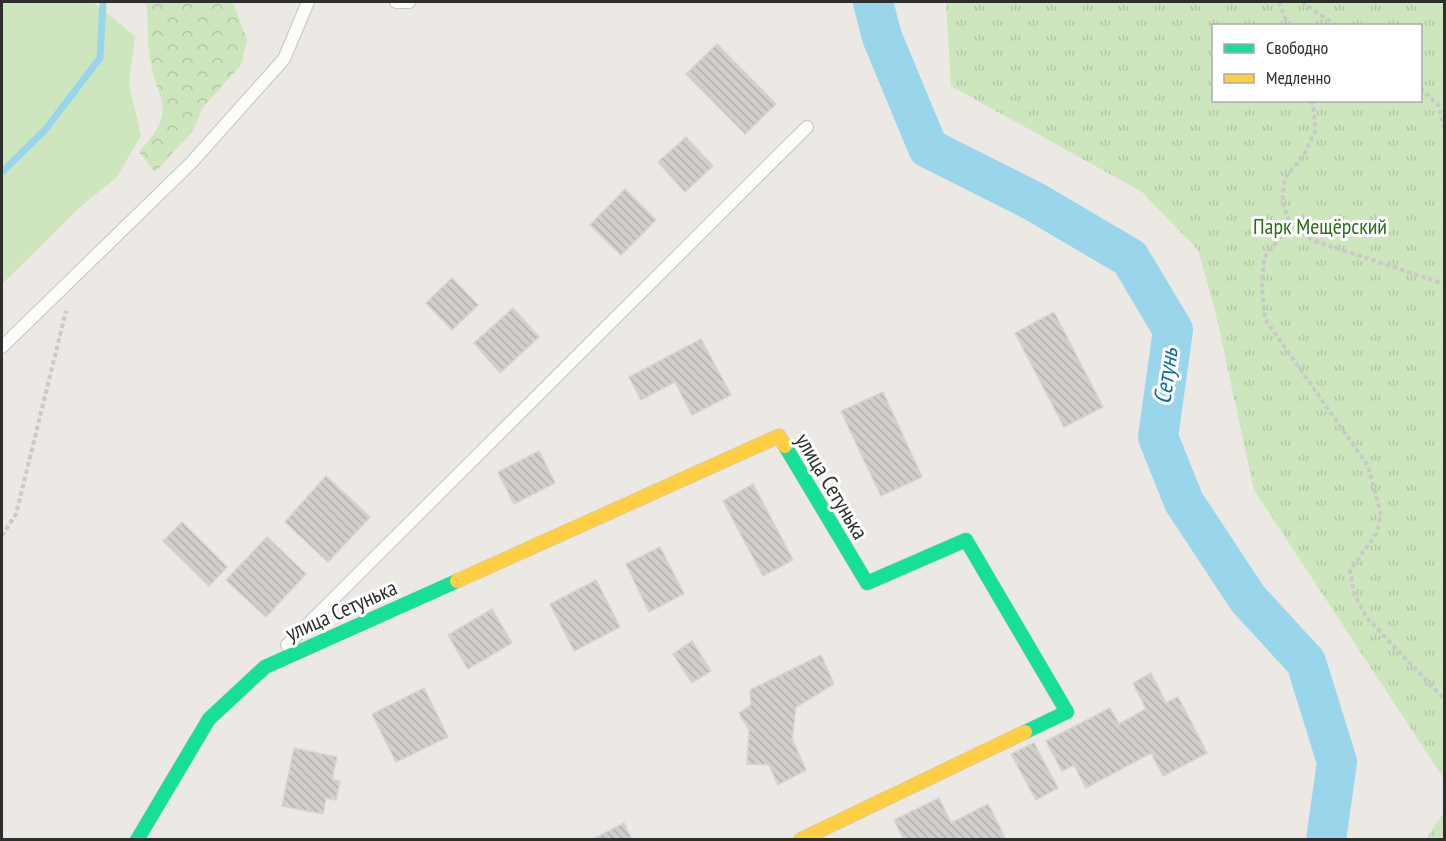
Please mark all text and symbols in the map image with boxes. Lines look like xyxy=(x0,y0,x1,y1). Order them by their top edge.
legend xyxy=(1212,24,1422,102)
text: Свободно xyxy=(1266,36,1329,59)
text: Медленно xyxy=(1266,66,1331,89)
park label: Парк Мещёрский xyxy=(1253,212,1387,240)
water label: Сетунь xyxy=(1146,345,1185,406)
street label: улица Сетунька xyxy=(789,428,875,544)
street label: улица Сетунька xyxy=(281,573,401,647)

